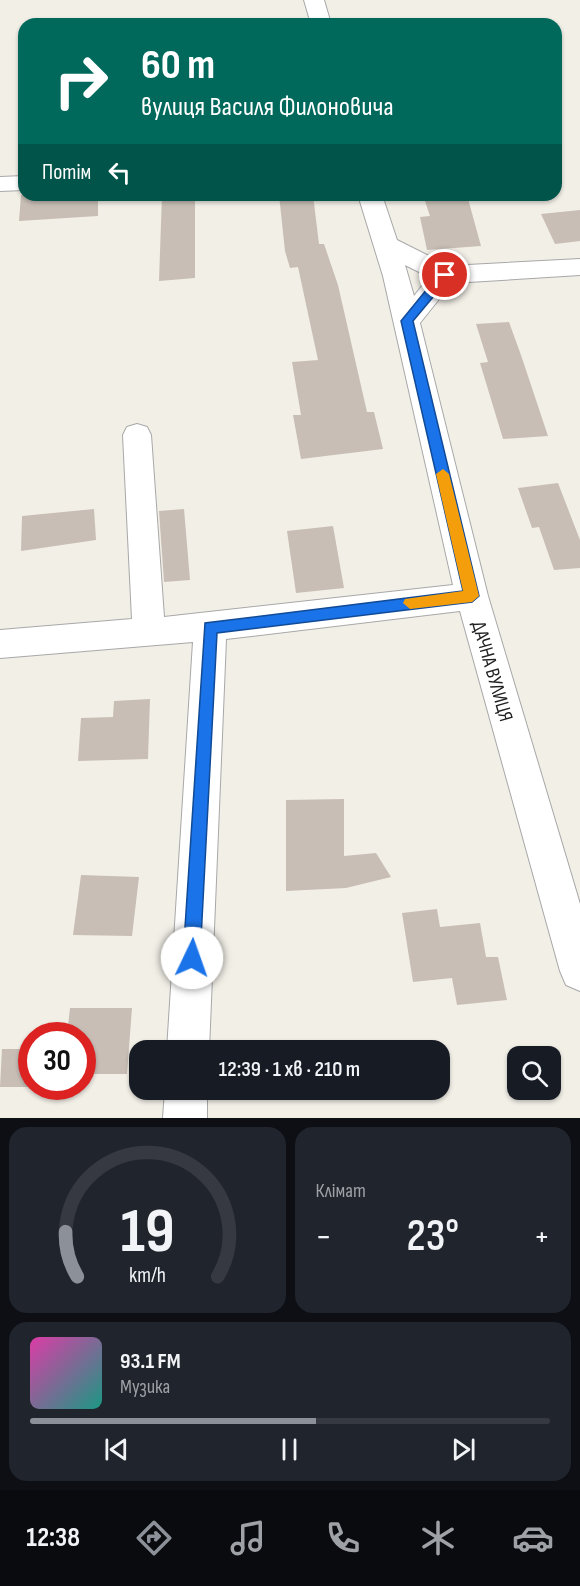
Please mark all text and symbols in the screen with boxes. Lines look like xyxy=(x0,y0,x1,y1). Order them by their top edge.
text: 60 m xyxy=(141,40,215,91)
icon: right xyxy=(42,42,120,120)
text: вулиця Василя Филоновича xyxy=(141,91,394,123)
icon: left xyxy=(103,156,136,189)
text: Потім xyxy=(42,159,91,186)
pin xyxy=(419,249,470,300)
icon: arrive xyxy=(428,258,461,291)
street label: ДАЧНА ВУЛИЦЯ xyxy=(466,618,518,724)
position arrow xyxy=(160,926,224,990)
speed limit sign: 30 xyxy=(18,1022,96,1100)
map controls xyxy=(507,1046,561,1100)
button: search xyxy=(507,1046,561,1100)
text: 12:39 · 1 хв · 210 m xyxy=(219,1056,360,1083)
text: Клімат xyxy=(316,1179,366,1203)
text: 19 xyxy=(120,1195,174,1270)
text: 23° xyxy=(406,1209,459,1264)
text: − xyxy=(316,1217,332,1257)
text: + xyxy=(534,1217,550,1257)
text: km/h xyxy=(129,1263,166,1288)
text: 93.1 FM xyxy=(120,1348,181,1375)
text: Музика xyxy=(120,1375,170,1399)
icon: previous xyxy=(100,1433,133,1466)
icon: pause xyxy=(273,1433,306,1466)
icon: next xyxy=(447,1433,480,1466)
icon: directions xyxy=(133,1517,175,1559)
icon: music xyxy=(227,1517,269,1559)
icon: phone xyxy=(322,1517,364,1559)
icon: climate xyxy=(417,1517,459,1559)
icon: car xyxy=(512,1517,554,1559)
text: 12:38 xyxy=(26,1522,80,1554)

